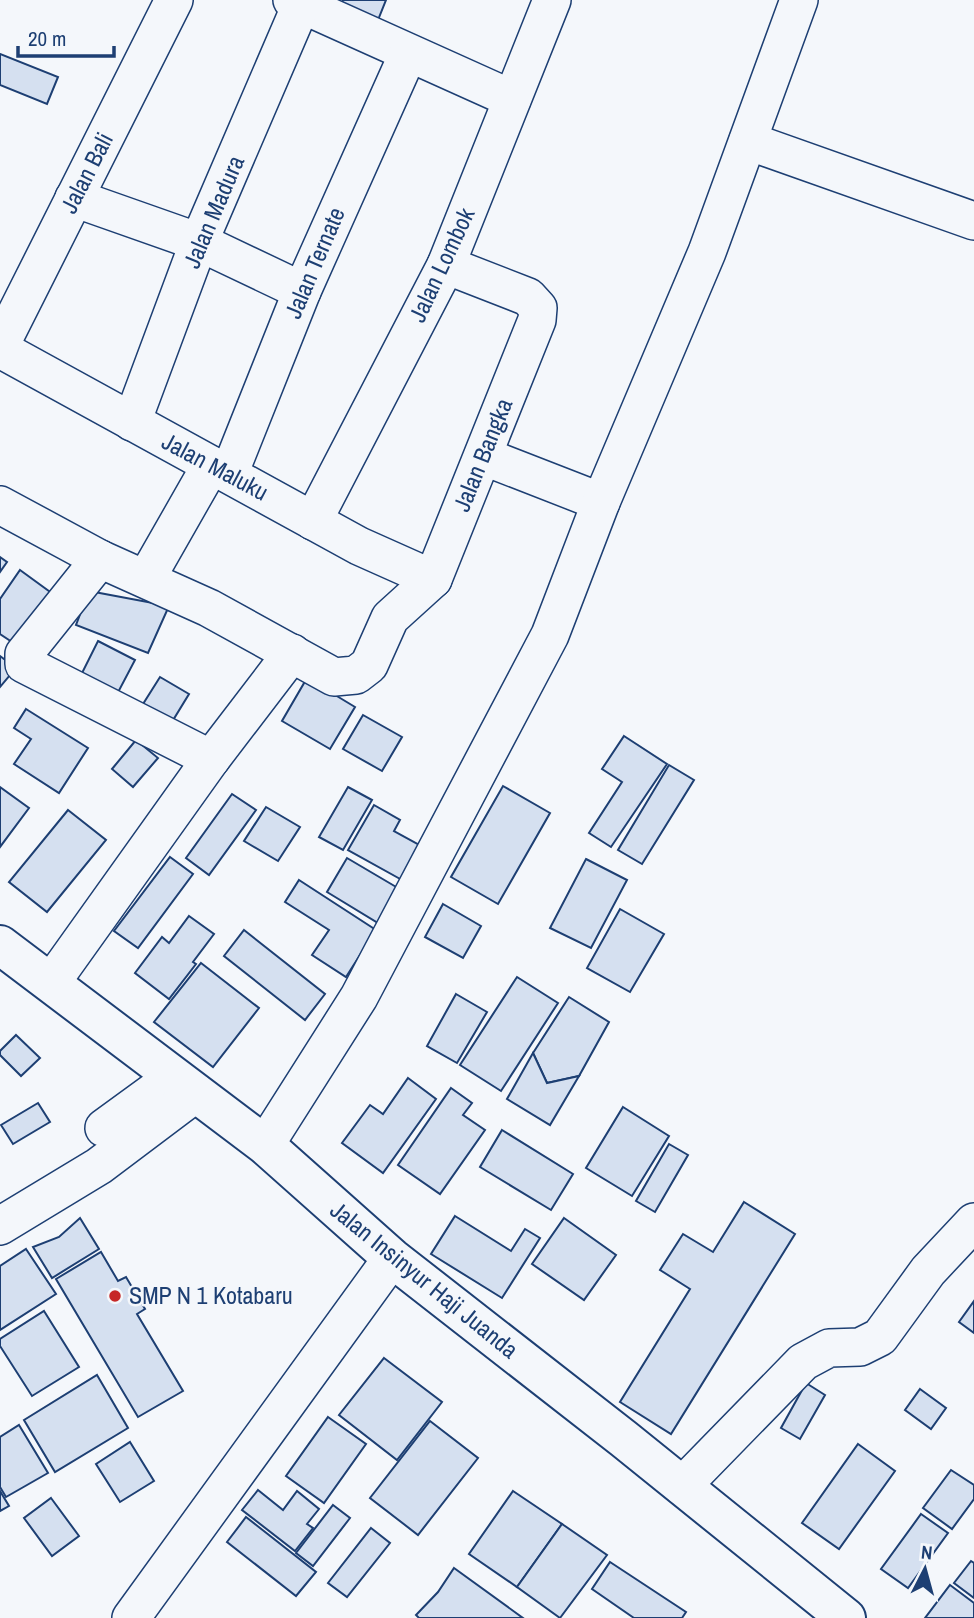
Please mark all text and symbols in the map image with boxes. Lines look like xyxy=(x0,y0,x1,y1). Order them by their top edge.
scale bar xyxy=(18,14,114,58)
text: 20 m xyxy=(28,24,66,53)
street label: Jalan Bali xyxy=(52,127,120,218)
street label: Jalan Madura xyxy=(175,150,251,273)
street label: Jalan Ternate xyxy=(276,202,352,323)
street label: Jalan Lombok xyxy=(401,202,482,327)
street label: Jalan Bangka xyxy=(445,393,519,516)
street label: Jalan Maluku xyxy=(157,425,274,507)
street label: Jalan Insinyur Haji Juanda xyxy=(324,1193,525,1365)
place label: SMP N 1 Kotabaru xyxy=(129,1279,293,1311)
marker: SMP N 1 Kotabaru xyxy=(107,1288,123,1304)
north arrow xyxy=(890,1534,960,1604)
text: N xyxy=(920,1539,934,1566)

